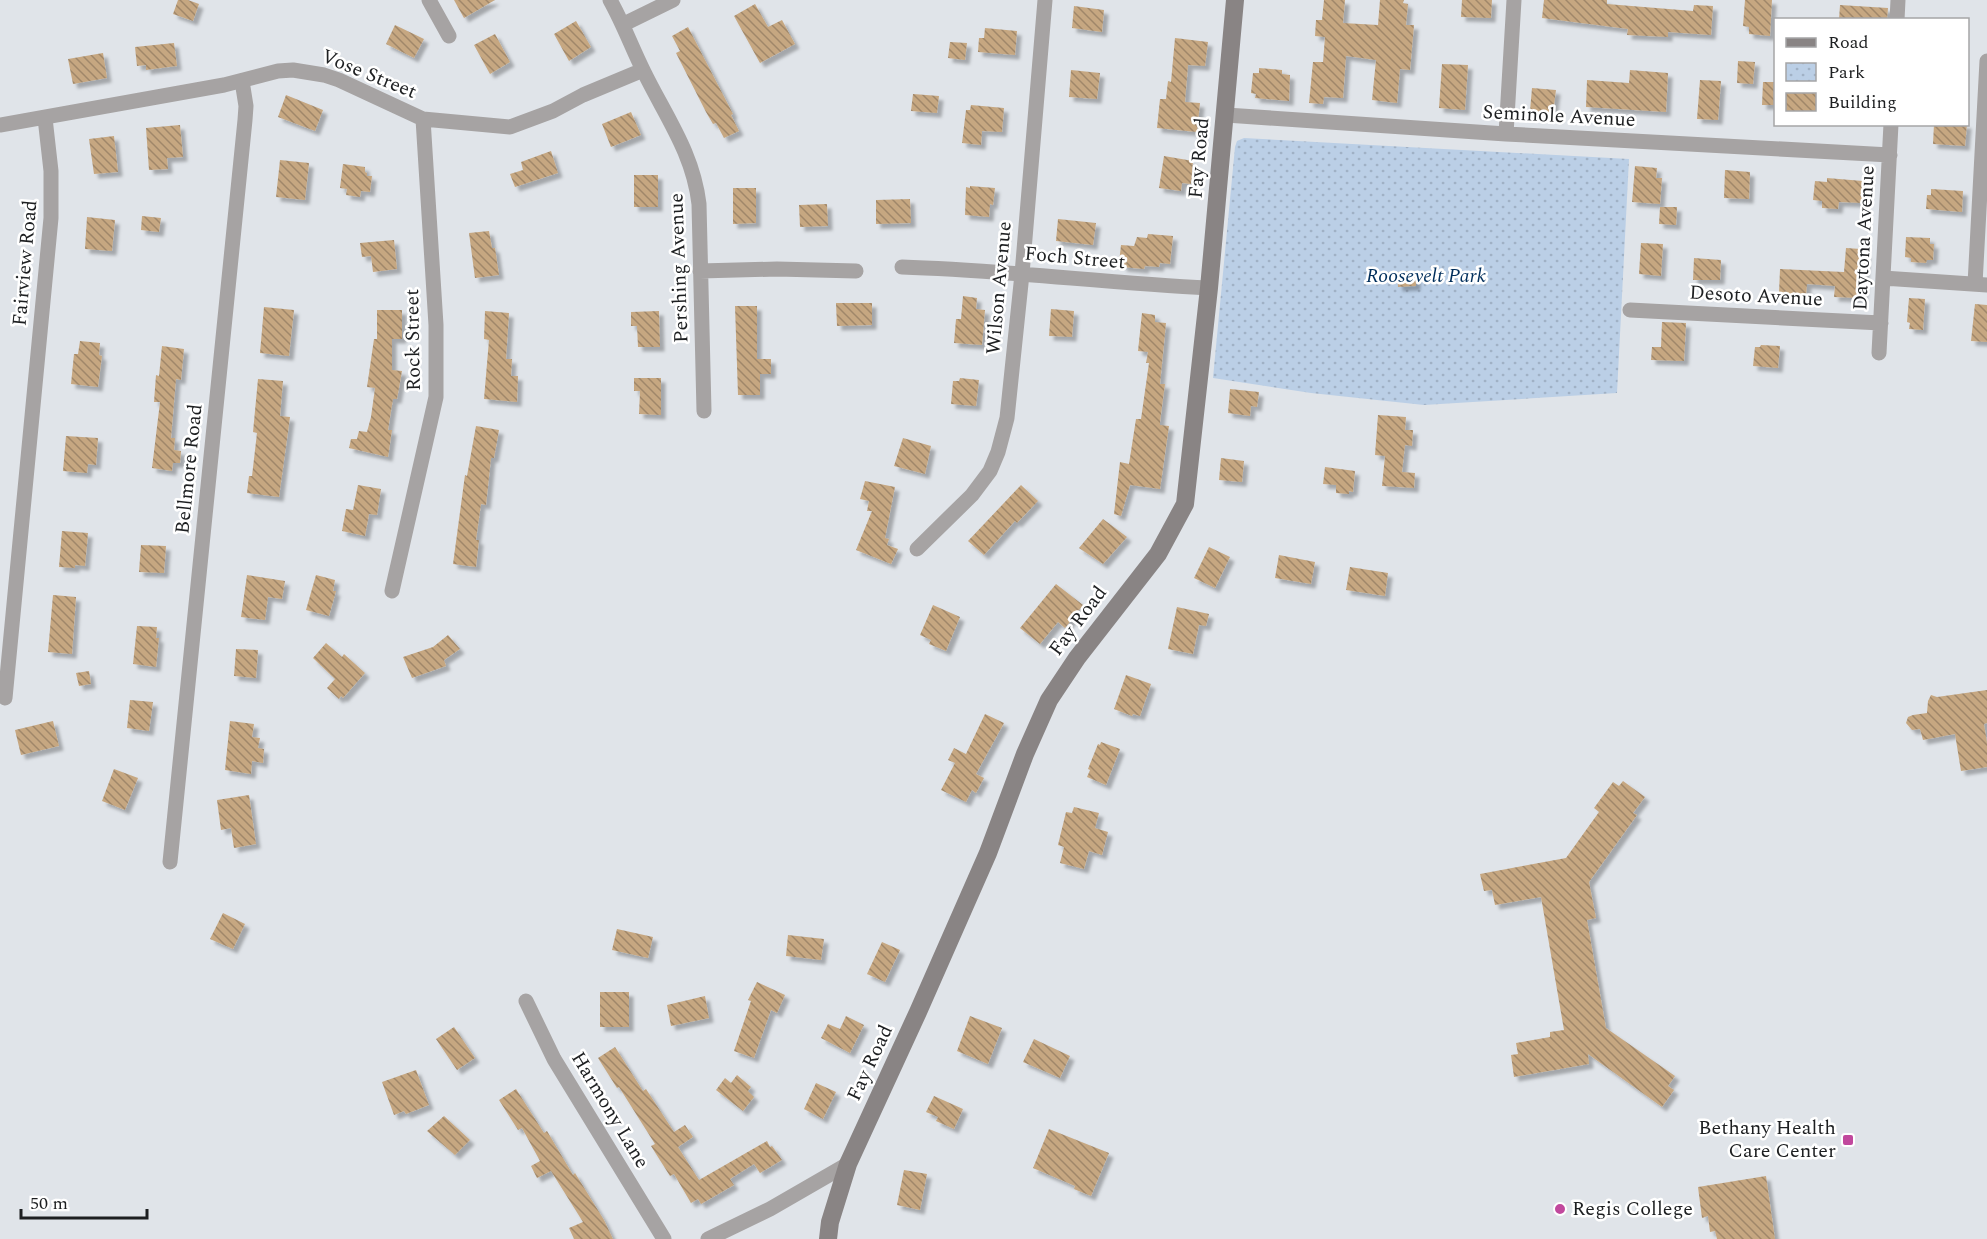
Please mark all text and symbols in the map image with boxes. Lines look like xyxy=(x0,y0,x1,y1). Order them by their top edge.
legend xyxy=(1774,18,1969,126)
text: Road xyxy=(1828,29,1869,56)
street label: Vose Street xyxy=(317,41,421,107)
text: Park xyxy=(1828,59,1865,86)
text: Building xyxy=(1828,89,1897,116)
street label: Seminole Avenue xyxy=(1482,97,1636,135)
street label: Fay Road xyxy=(1181,116,1217,200)
street label: Daytona Avenue xyxy=(1845,165,1883,311)
street label: Pershing Avenue xyxy=(661,193,697,343)
street label: Fairview Road xyxy=(5,199,45,327)
street label: Wilson Avenue xyxy=(978,220,1020,356)
street label: Foch Street xyxy=(1023,239,1127,277)
park label: Roosevelt Park xyxy=(1366,261,1487,291)
street label: Desoto Avenue xyxy=(1689,278,1823,314)
street label: Rock Street xyxy=(397,289,429,391)
street label: Bellmore Road xyxy=(167,403,211,535)
street label: Fay Road xyxy=(1042,580,1114,662)
street label: Fay Road xyxy=(839,1020,901,1106)
street label: Harmony Lane xyxy=(563,1046,657,1174)
place label: Bethany Health Care Center xyxy=(1698,1113,1836,1166)
marker: Bethany Health Care Center xyxy=(1841,1133,1855,1147)
scale bar xyxy=(21,1182,147,1220)
text: 50 m xyxy=(30,1190,68,1217)
place label: Regis College xyxy=(1572,1194,1693,1224)
marker: Regis College xyxy=(1553,1202,1567,1216)

